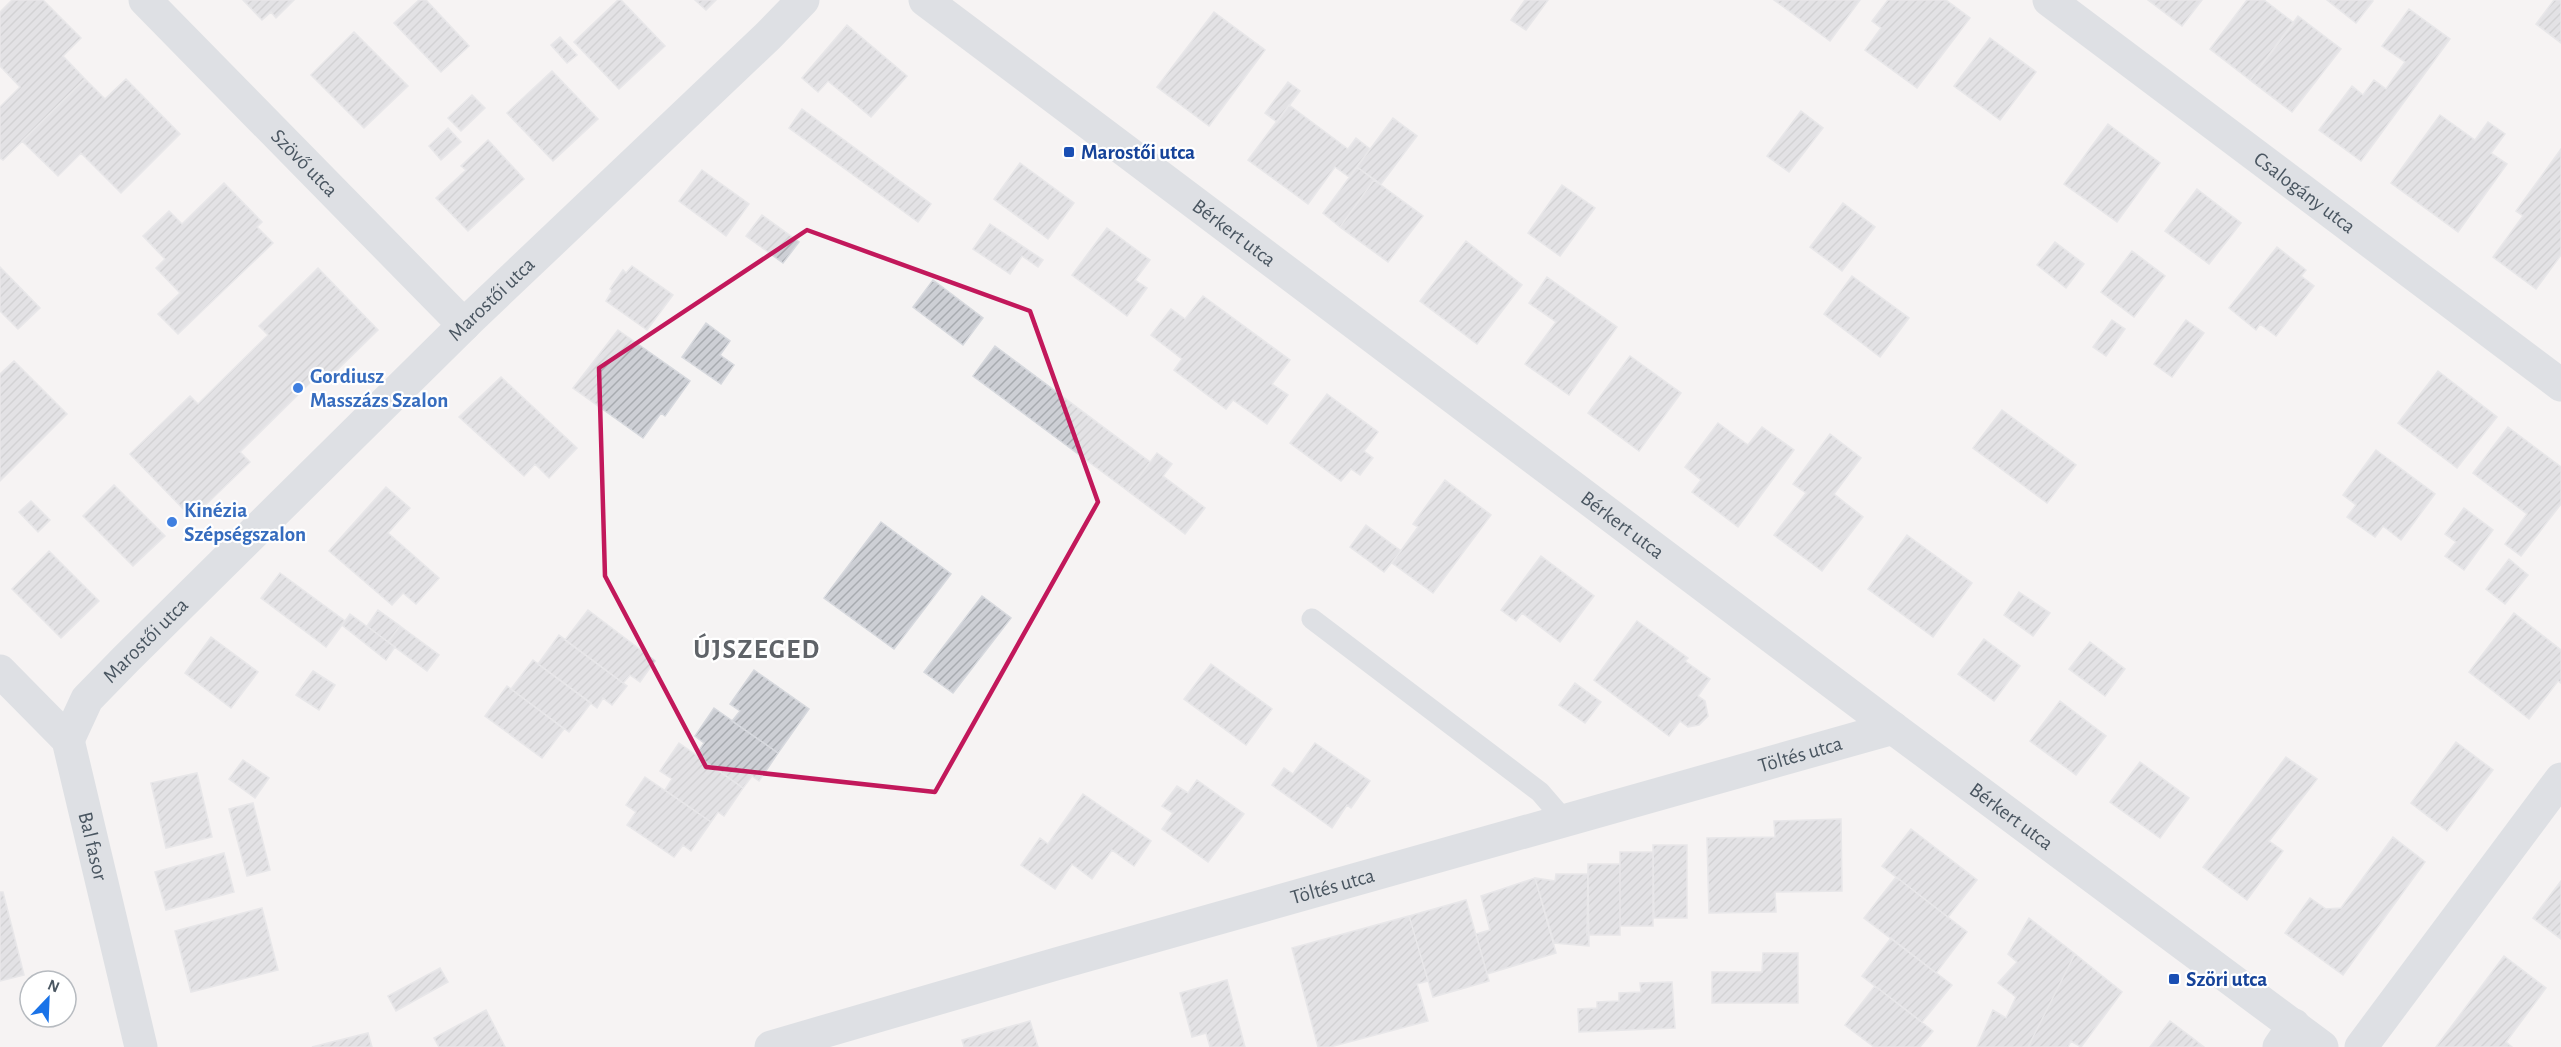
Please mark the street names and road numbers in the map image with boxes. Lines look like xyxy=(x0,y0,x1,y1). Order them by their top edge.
street label: Szövő utca xyxy=(267,125,342,201)
street label: Csalogány utca xyxy=(2250,148,2360,237)
street label: Bérkert utca xyxy=(1189,195,1280,271)
street label: Marostői utca xyxy=(444,253,539,345)
street label: Bérkert utca xyxy=(1577,487,1668,563)
street label: Marostői utca xyxy=(99,593,192,687)
street label: Töltés utca xyxy=(1756,732,1845,776)
street label: Bérkert utca xyxy=(1966,778,2058,854)
street label: Bal fasor xyxy=(75,810,112,883)
street label: Töltés utca xyxy=(1288,864,1377,908)

